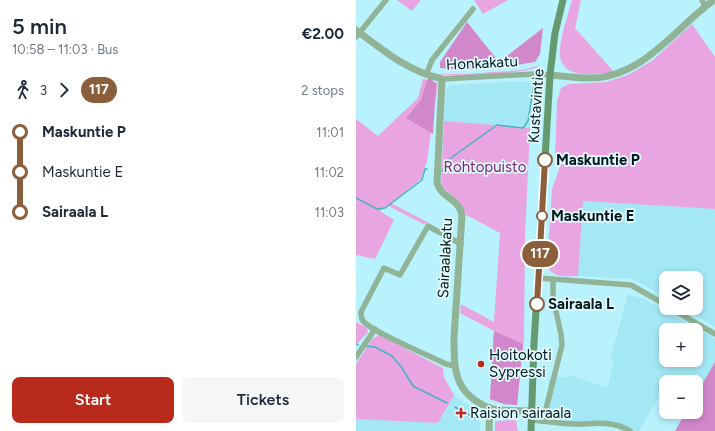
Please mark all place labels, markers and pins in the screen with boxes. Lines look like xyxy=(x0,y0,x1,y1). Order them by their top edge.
place label: Maskuntie P xyxy=(556,151,640,169)
marker: Maskuntie P xyxy=(537,152,553,168)
place label: Maskuntie E xyxy=(551,207,635,225)
marker: Maskuntie E xyxy=(536,210,548,222)
place label: Sairaala L xyxy=(548,295,614,313)
marker: Sairaala L xyxy=(529,296,545,312)
place label: Hoitokoti Sypressi xyxy=(489,346,552,381)
marker: Hoitokoti Sypressi xyxy=(476,359,486,369)
place label: Raision sairaala xyxy=(470,404,571,422)
marker: Raision sairaala xyxy=(455,407,467,419)

